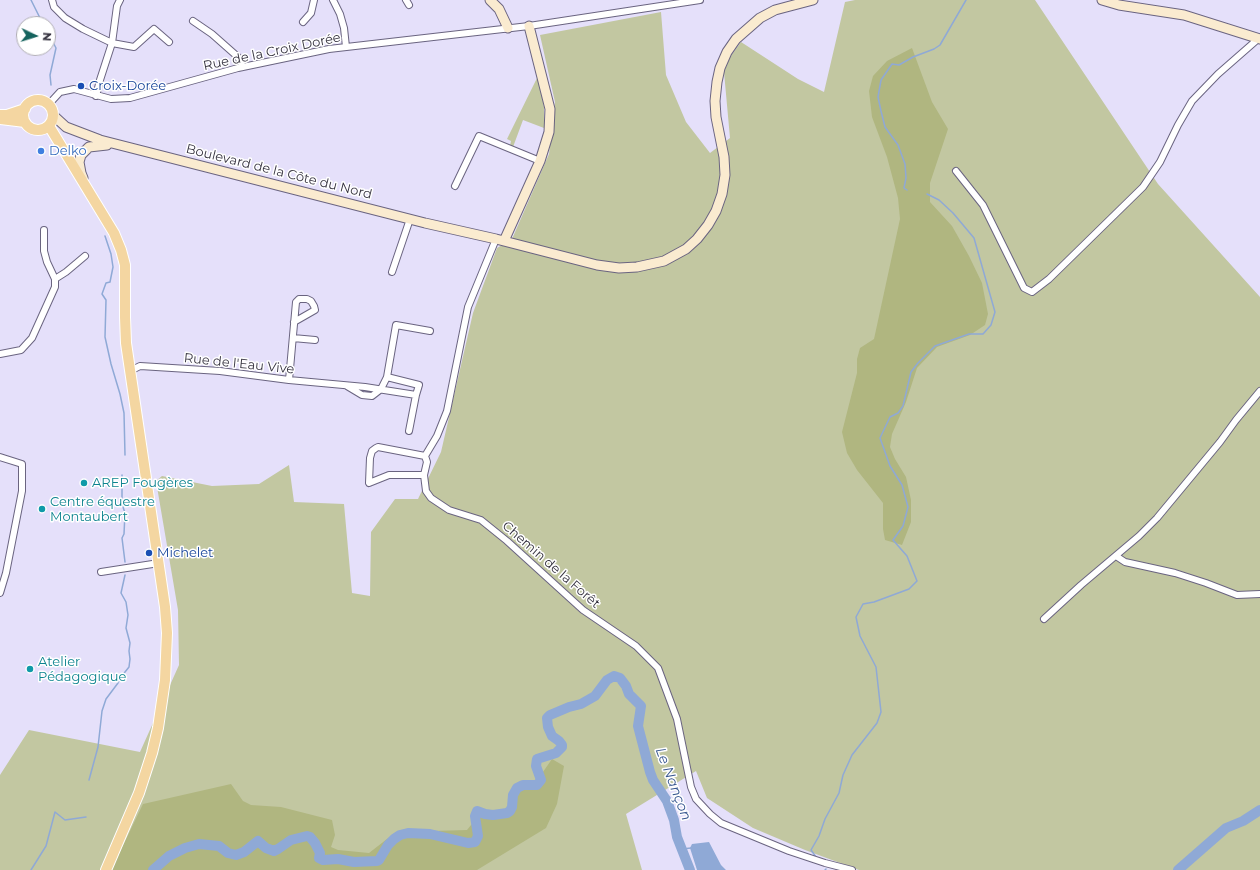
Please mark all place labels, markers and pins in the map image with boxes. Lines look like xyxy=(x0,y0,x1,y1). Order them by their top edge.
place label: Croix-Dorée xyxy=(89,78,166,94)
marker: Croix-Dorée xyxy=(76,81,86,91)
place label: Delko xyxy=(49,143,87,159)
marker: Delko xyxy=(36,146,46,156)
place label: AREP Fougères xyxy=(92,475,193,491)
marker: AREP Fougères xyxy=(79,478,89,488)
place label: Centre équestre Montaubert xyxy=(50,494,155,525)
marker: Centre équestre Montaubert xyxy=(37,504,47,514)
place label: Michelet xyxy=(157,545,213,561)
marker: Michelet xyxy=(144,548,154,558)
place label: Atelier Pédagogique xyxy=(38,654,126,685)
marker: Atelier Pédagogique xyxy=(25,664,35,674)

